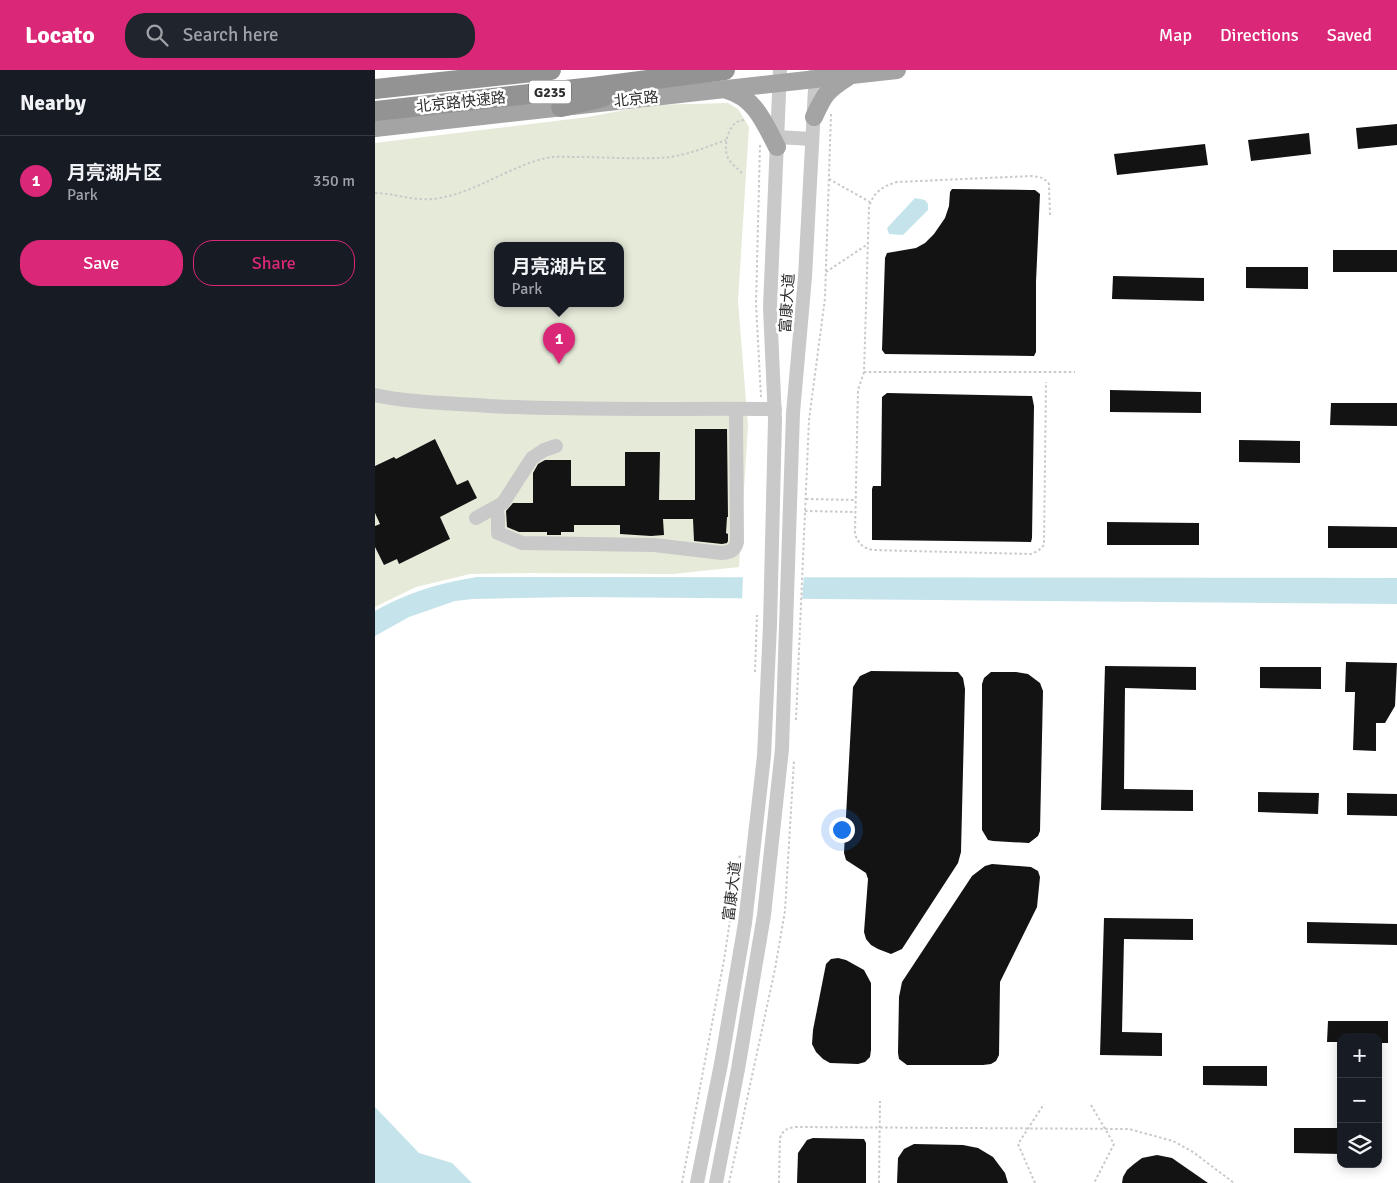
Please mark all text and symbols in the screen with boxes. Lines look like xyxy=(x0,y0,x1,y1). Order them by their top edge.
search box xyxy=(125,13,475,58)
text: Locato xyxy=(25,20,95,50)
icon: search xyxy=(143,21,171,49)
text: Search here xyxy=(183,23,279,47)
text: Map xyxy=(1159,24,1192,46)
text: Directions xyxy=(1220,24,1299,46)
text: Saved xyxy=(1327,24,1372,46)
road number: G235 xyxy=(529,81,571,104)
street label: 北京路快速路 xyxy=(415,88,507,116)
street label: 北京路 xyxy=(613,88,659,110)
text: Nearby xyxy=(20,90,86,116)
text: 月亮湖片区 xyxy=(67,161,162,185)
text: 1 xyxy=(32,171,40,191)
text: 350 m xyxy=(313,171,355,191)
text: Park xyxy=(67,185,98,205)
button: Save xyxy=(20,240,183,286)
button: Share xyxy=(193,240,355,286)
popup xyxy=(494,242,624,307)
text: 月亮湖片区 xyxy=(511,255,607,279)
street label: 富康大道 xyxy=(776,272,798,334)
text: Park xyxy=(511,279,542,299)
pin: 1 xyxy=(543,323,575,364)
your location xyxy=(829,817,855,843)
street label: 富康大道 xyxy=(719,860,745,922)
map controls xyxy=(1337,1033,1382,1168)
button: + xyxy=(1337,1033,1382,1078)
button: − xyxy=(1337,1078,1382,1123)
button: layers xyxy=(1337,1123,1382,1168)

